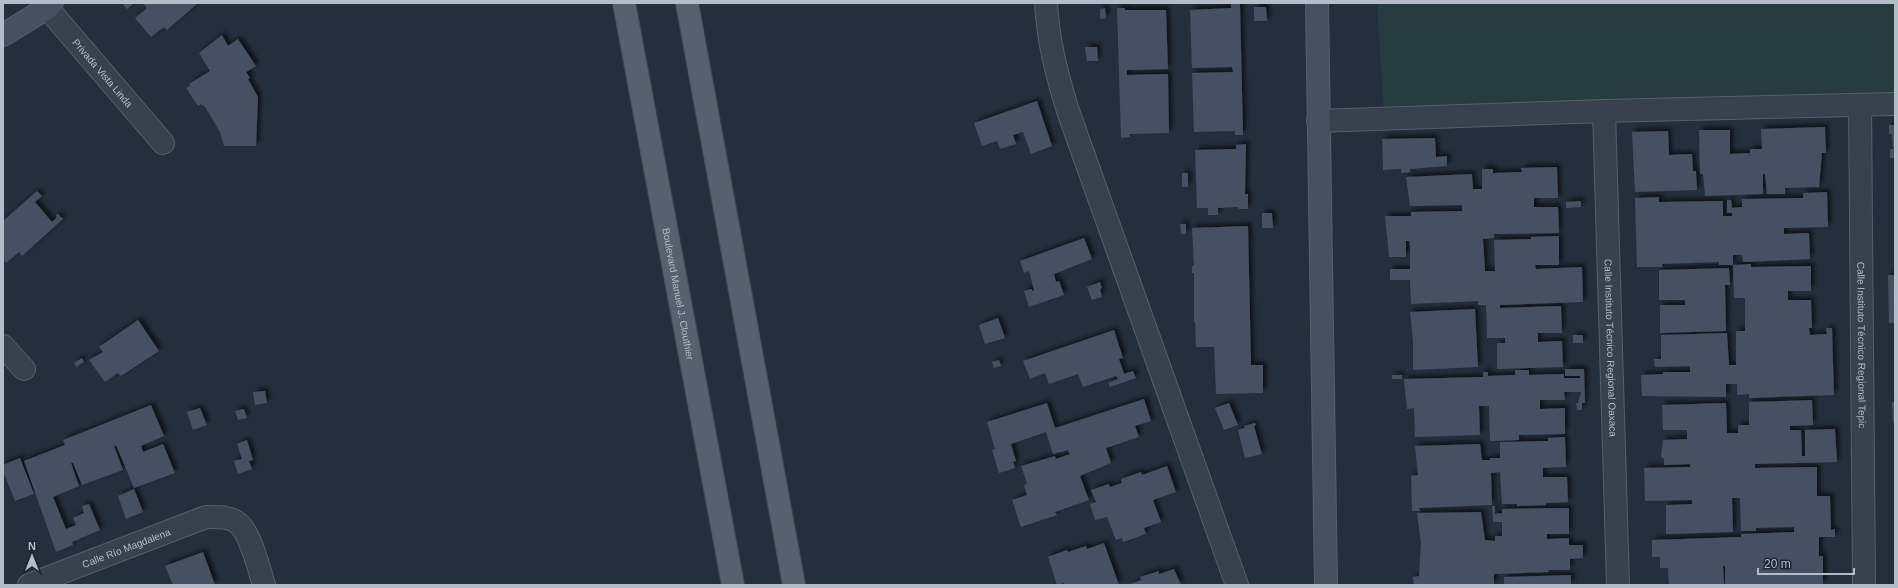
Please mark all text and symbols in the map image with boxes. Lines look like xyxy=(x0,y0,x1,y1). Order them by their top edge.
street label: Privada Vista Linda xyxy=(70,37,135,110)
street label: Boulevard Manuel J. Clouthier xyxy=(660,227,696,362)
street label: Calle Instituto Técnico Regional Oaxaca xyxy=(1602,259,1619,437)
street label: Calle Instituto Técnico Regional Tepic xyxy=(1855,262,1868,428)
street label: Calle Río Magdalena xyxy=(81,526,172,570)
north arrow xyxy=(12,536,52,576)
text: N xyxy=(28,540,36,552)
scale bar xyxy=(1758,550,1854,576)
text: 20 m xyxy=(1764,557,1791,571)

